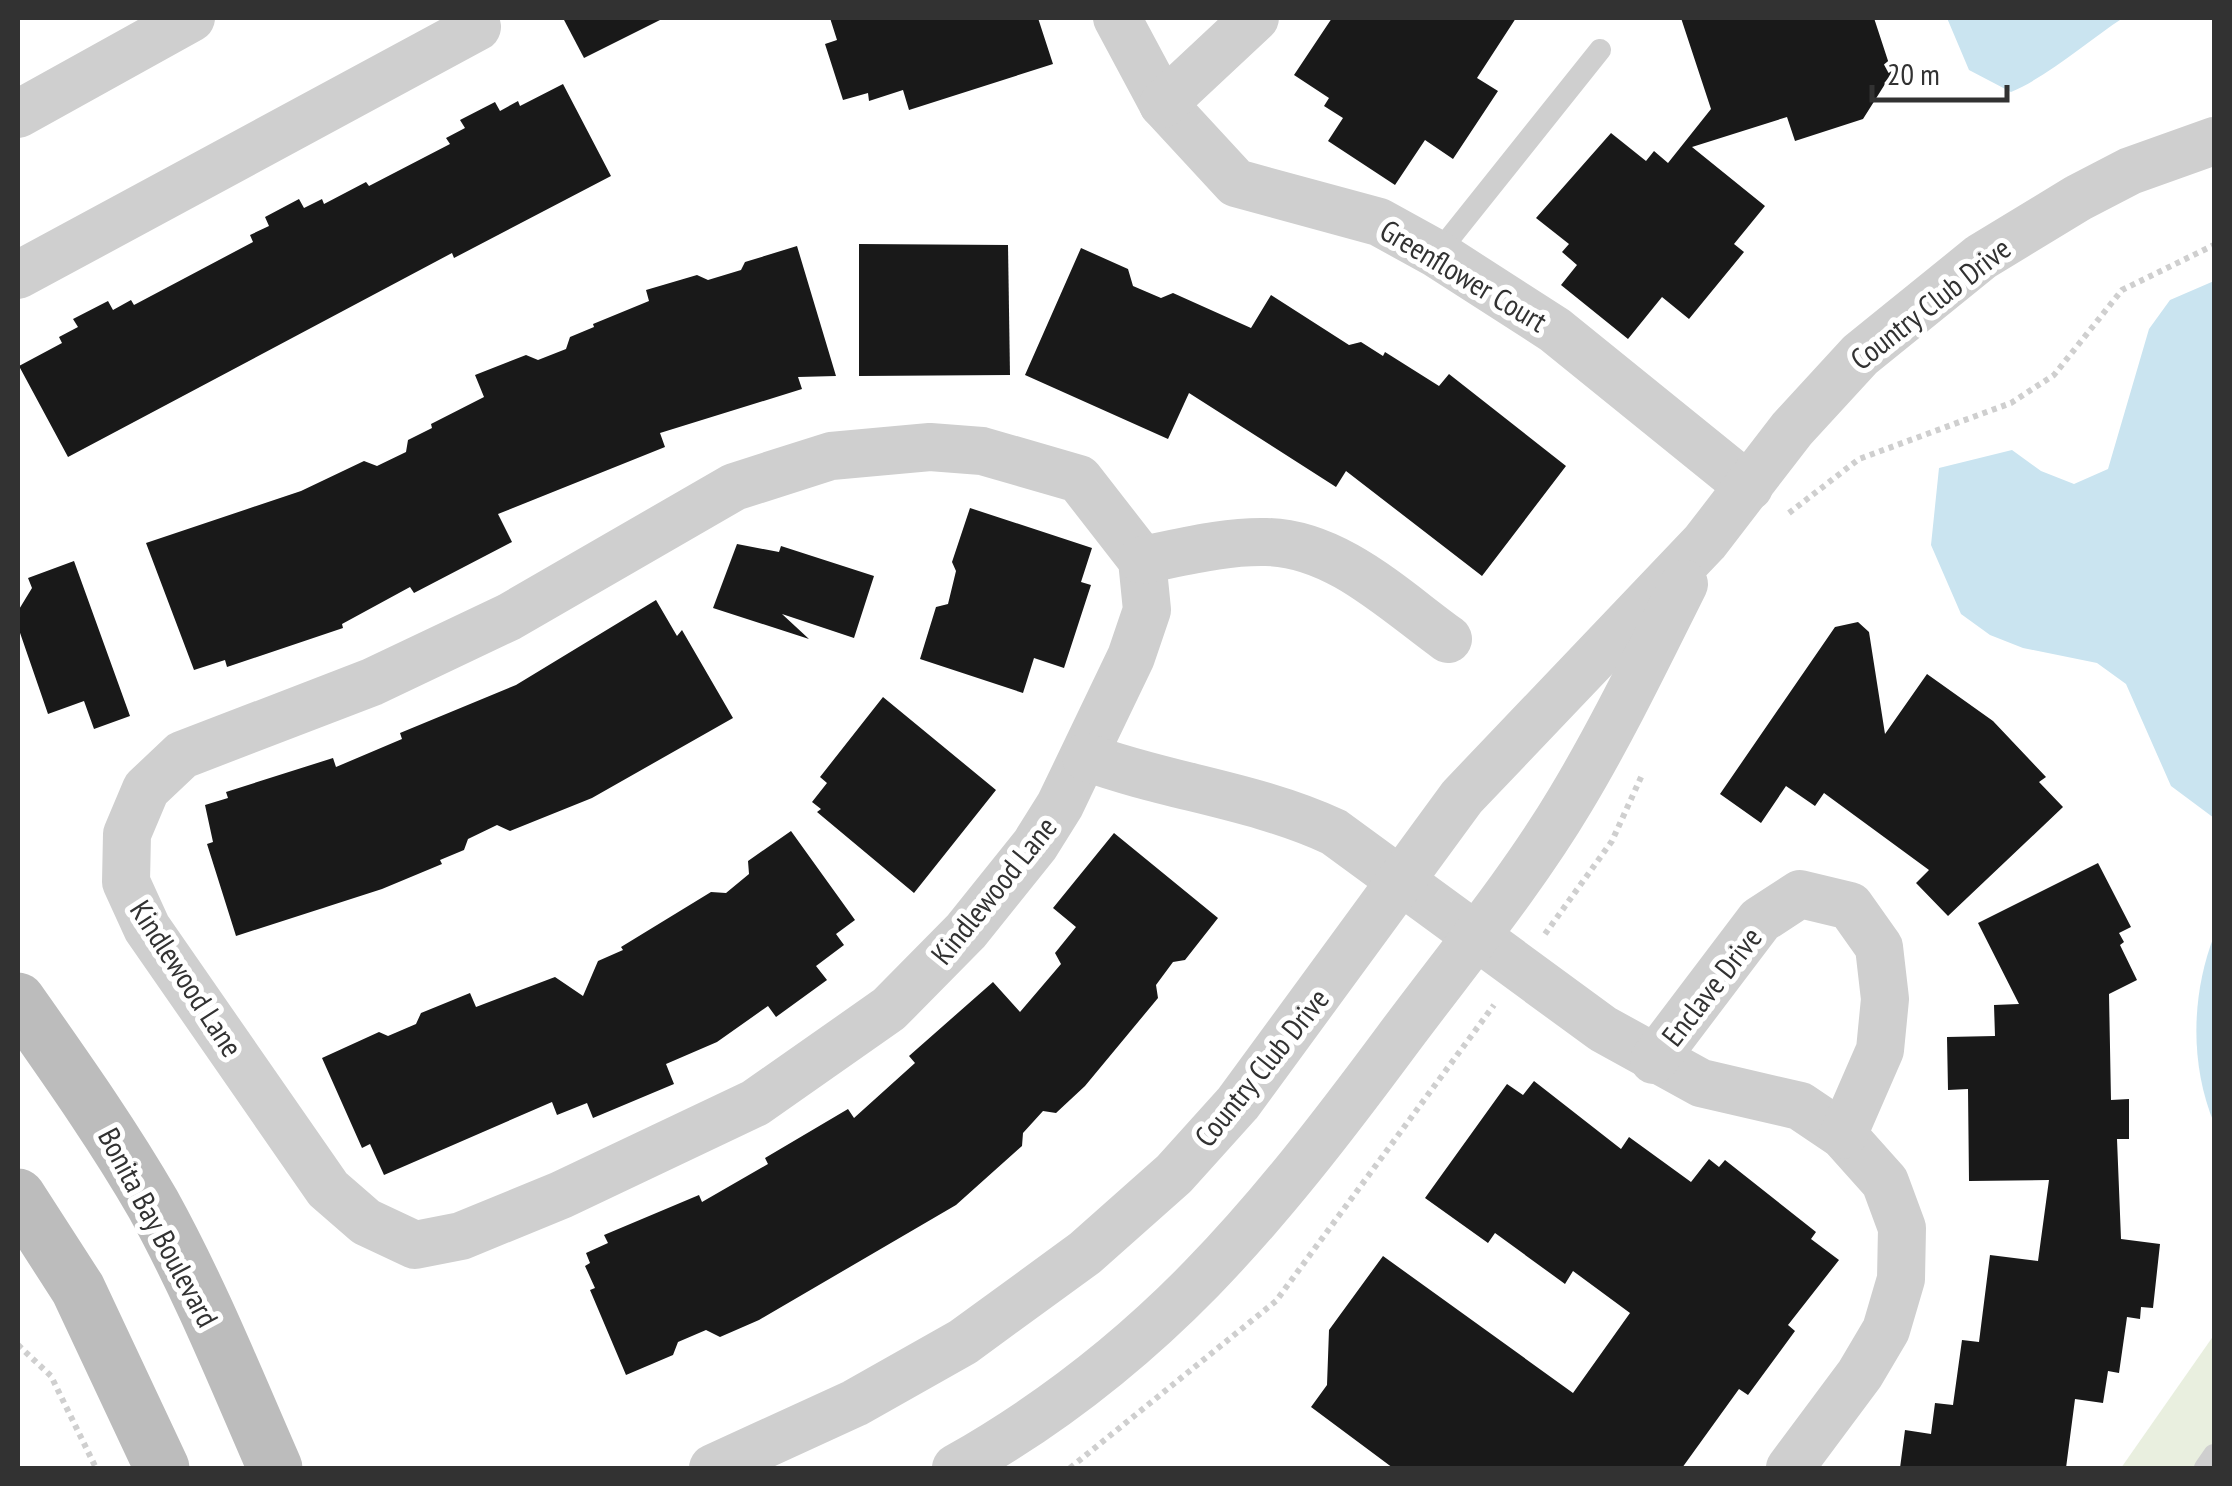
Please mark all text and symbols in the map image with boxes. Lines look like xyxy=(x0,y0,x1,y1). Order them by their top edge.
scale bar xyxy=(1872,40,2007,102)
text: 20 m xyxy=(1887,54,1940,93)
street label: Greenflower Court xyxy=(1373,210,1555,340)
street label: Country Club Drive xyxy=(1842,228,2018,378)
street label: Kindlewood Lane xyxy=(922,808,1064,972)
street label: Kindlewood Lane xyxy=(122,892,252,1064)
street label: Enclave Drive xyxy=(1652,919,1770,1053)
street label: Country Club Drive xyxy=(1185,980,1337,1154)
street label: Bonita Bay Boulevard xyxy=(90,1121,228,1333)

